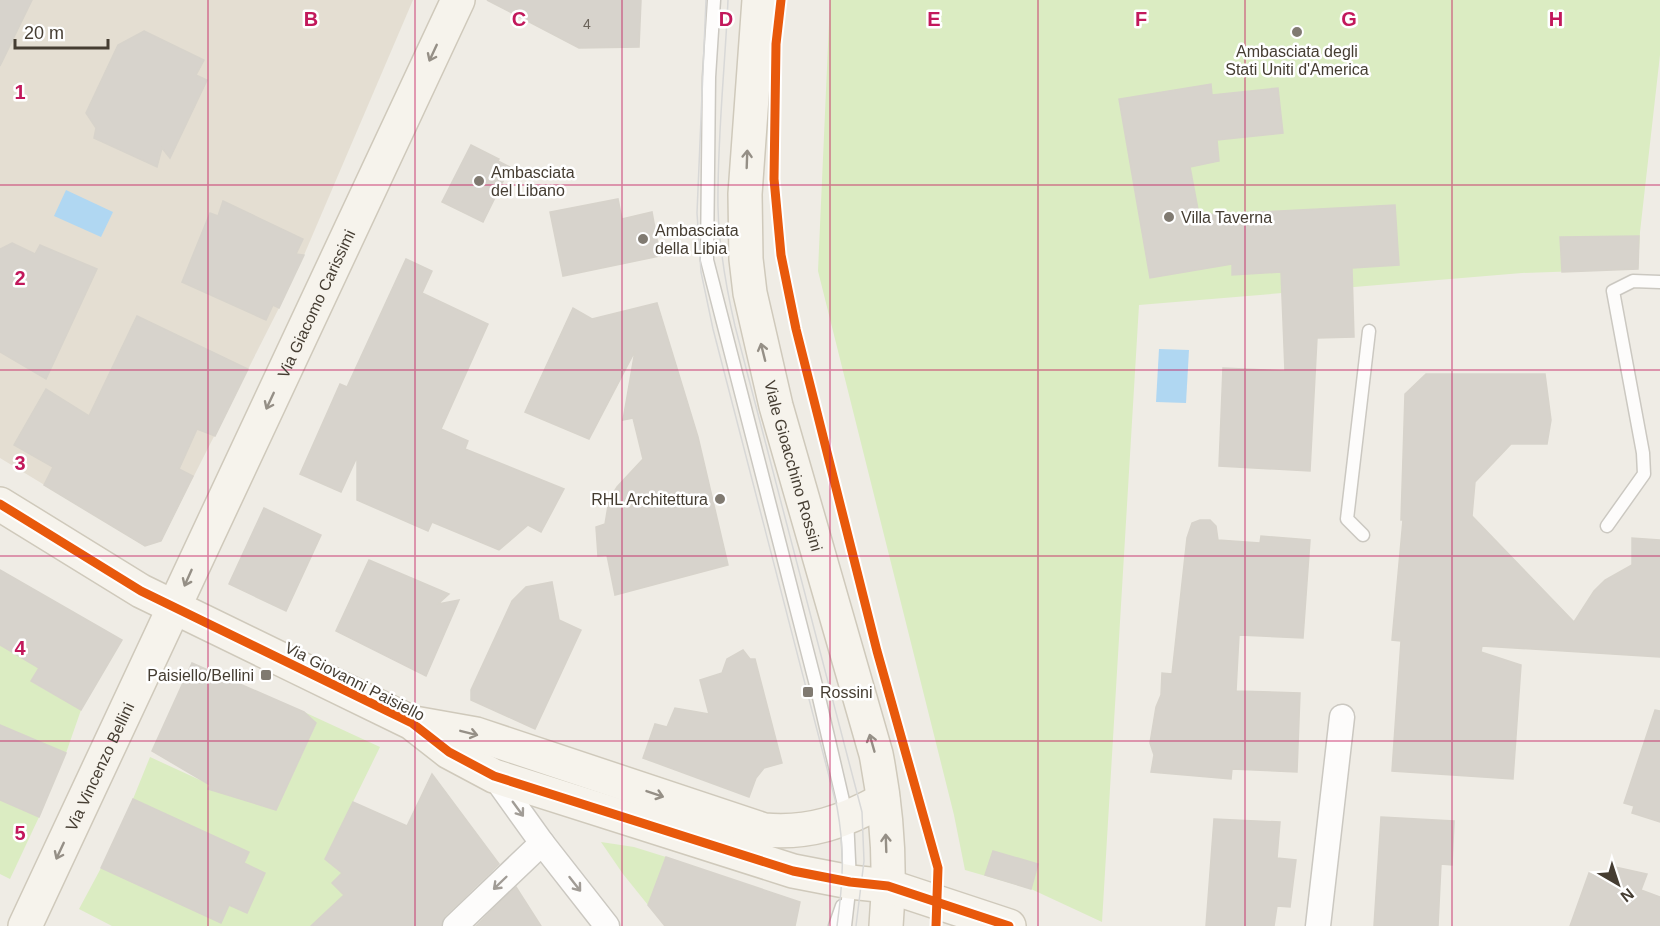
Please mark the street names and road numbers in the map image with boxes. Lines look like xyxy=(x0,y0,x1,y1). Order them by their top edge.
street label: Via Giacomo Carissimi xyxy=(275,227,358,381)
street label: Viale Gioacchino Rossini xyxy=(761,379,825,553)
street label: Via Giovanni Paisiello xyxy=(282,639,428,724)
street label: Via Vincenzo Bellini xyxy=(63,700,137,834)

